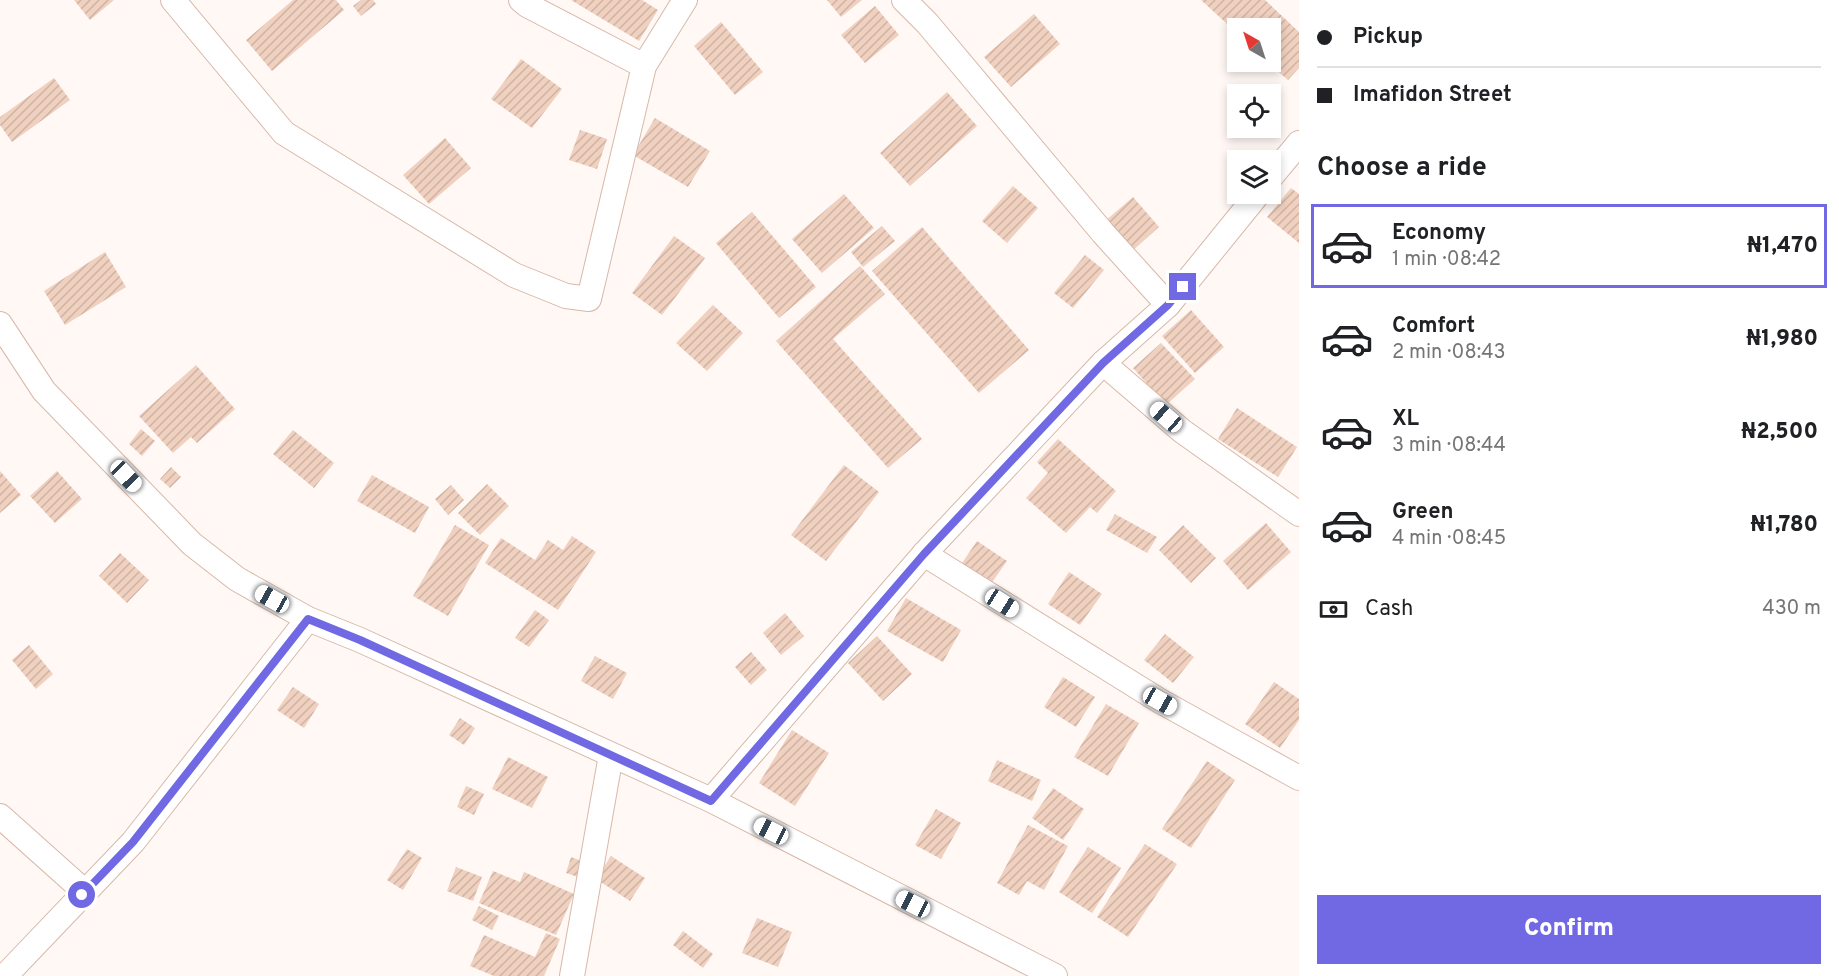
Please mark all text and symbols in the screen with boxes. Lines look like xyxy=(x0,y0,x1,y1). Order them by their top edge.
north arrow xyxy=(1227,18,1281,72)
map controls xyxy=(1227,18,1281,204)
text: Pickup xyxy=(1353,24,1423,51)
text: Imafidon Street xyxy=(1353,82,1512,109)
button: locate xyxy=(1227,84,1281,138)
button: layers xyxy=(1227,150,1281,204)
text: Choose a ride xyxy=(1317,151,1487,185)
icon: car xyxy=(1320,219,1374,273)
text: Economy xyxy=(1392,220,1486,247)
text: ₦1,470 xyxy=(1747,233,1818,260)
text: 1 min · 08:42 xyxy=(1392,247,1501,273)
route end xyxy=(1169,273,1196,300)
icon: car xyxy=(1320,312,1374,366)
text: Comfort xyxy=(1392,313,1475,340)
text: ₦1,980 xyxy=(1746,326,1818,353)
text: 2 min · 08:43 xyxy=(1392,340,1506,366)
car xyxy=(1147,398,1185,436)
icon: car xyxy=(1320,405,1374,459)
text: XL xyxy=(1392,406,1419,433)
text: ₦2,500 xyxy=(1741,419,1818,446)
text: 3 min · 08:44 xyxy=(1392,433,1506,459)
car xyxy=(107,457,145,495)
icon: car xyxy=(1320,498,1374,552)
text: Green xyxy=(1392,499,1454,526)
text: ₦1,780 xyxy=(1751,512,1818,539)
text: 4 min · 08:45 xyxy=(1392,526,1506,552)
car xyxy=(252,582,292,616)
car xyxy=(982,586,1022,620)
icon: cash xyxy=(1317,593,1350,626)
text: Cash xyxy=(1365,596,1414,623)
text: 430 m xyxy=(1762,596,1821,622)
car xyxy=(1140,684,1180,718)
car xyxy=(751,815,791,847)
route start xyxy=(68,881,95,908)
car xyxy=(893,888,933,920)
button: Confirm xyxy=(1317,895,1821,964)

